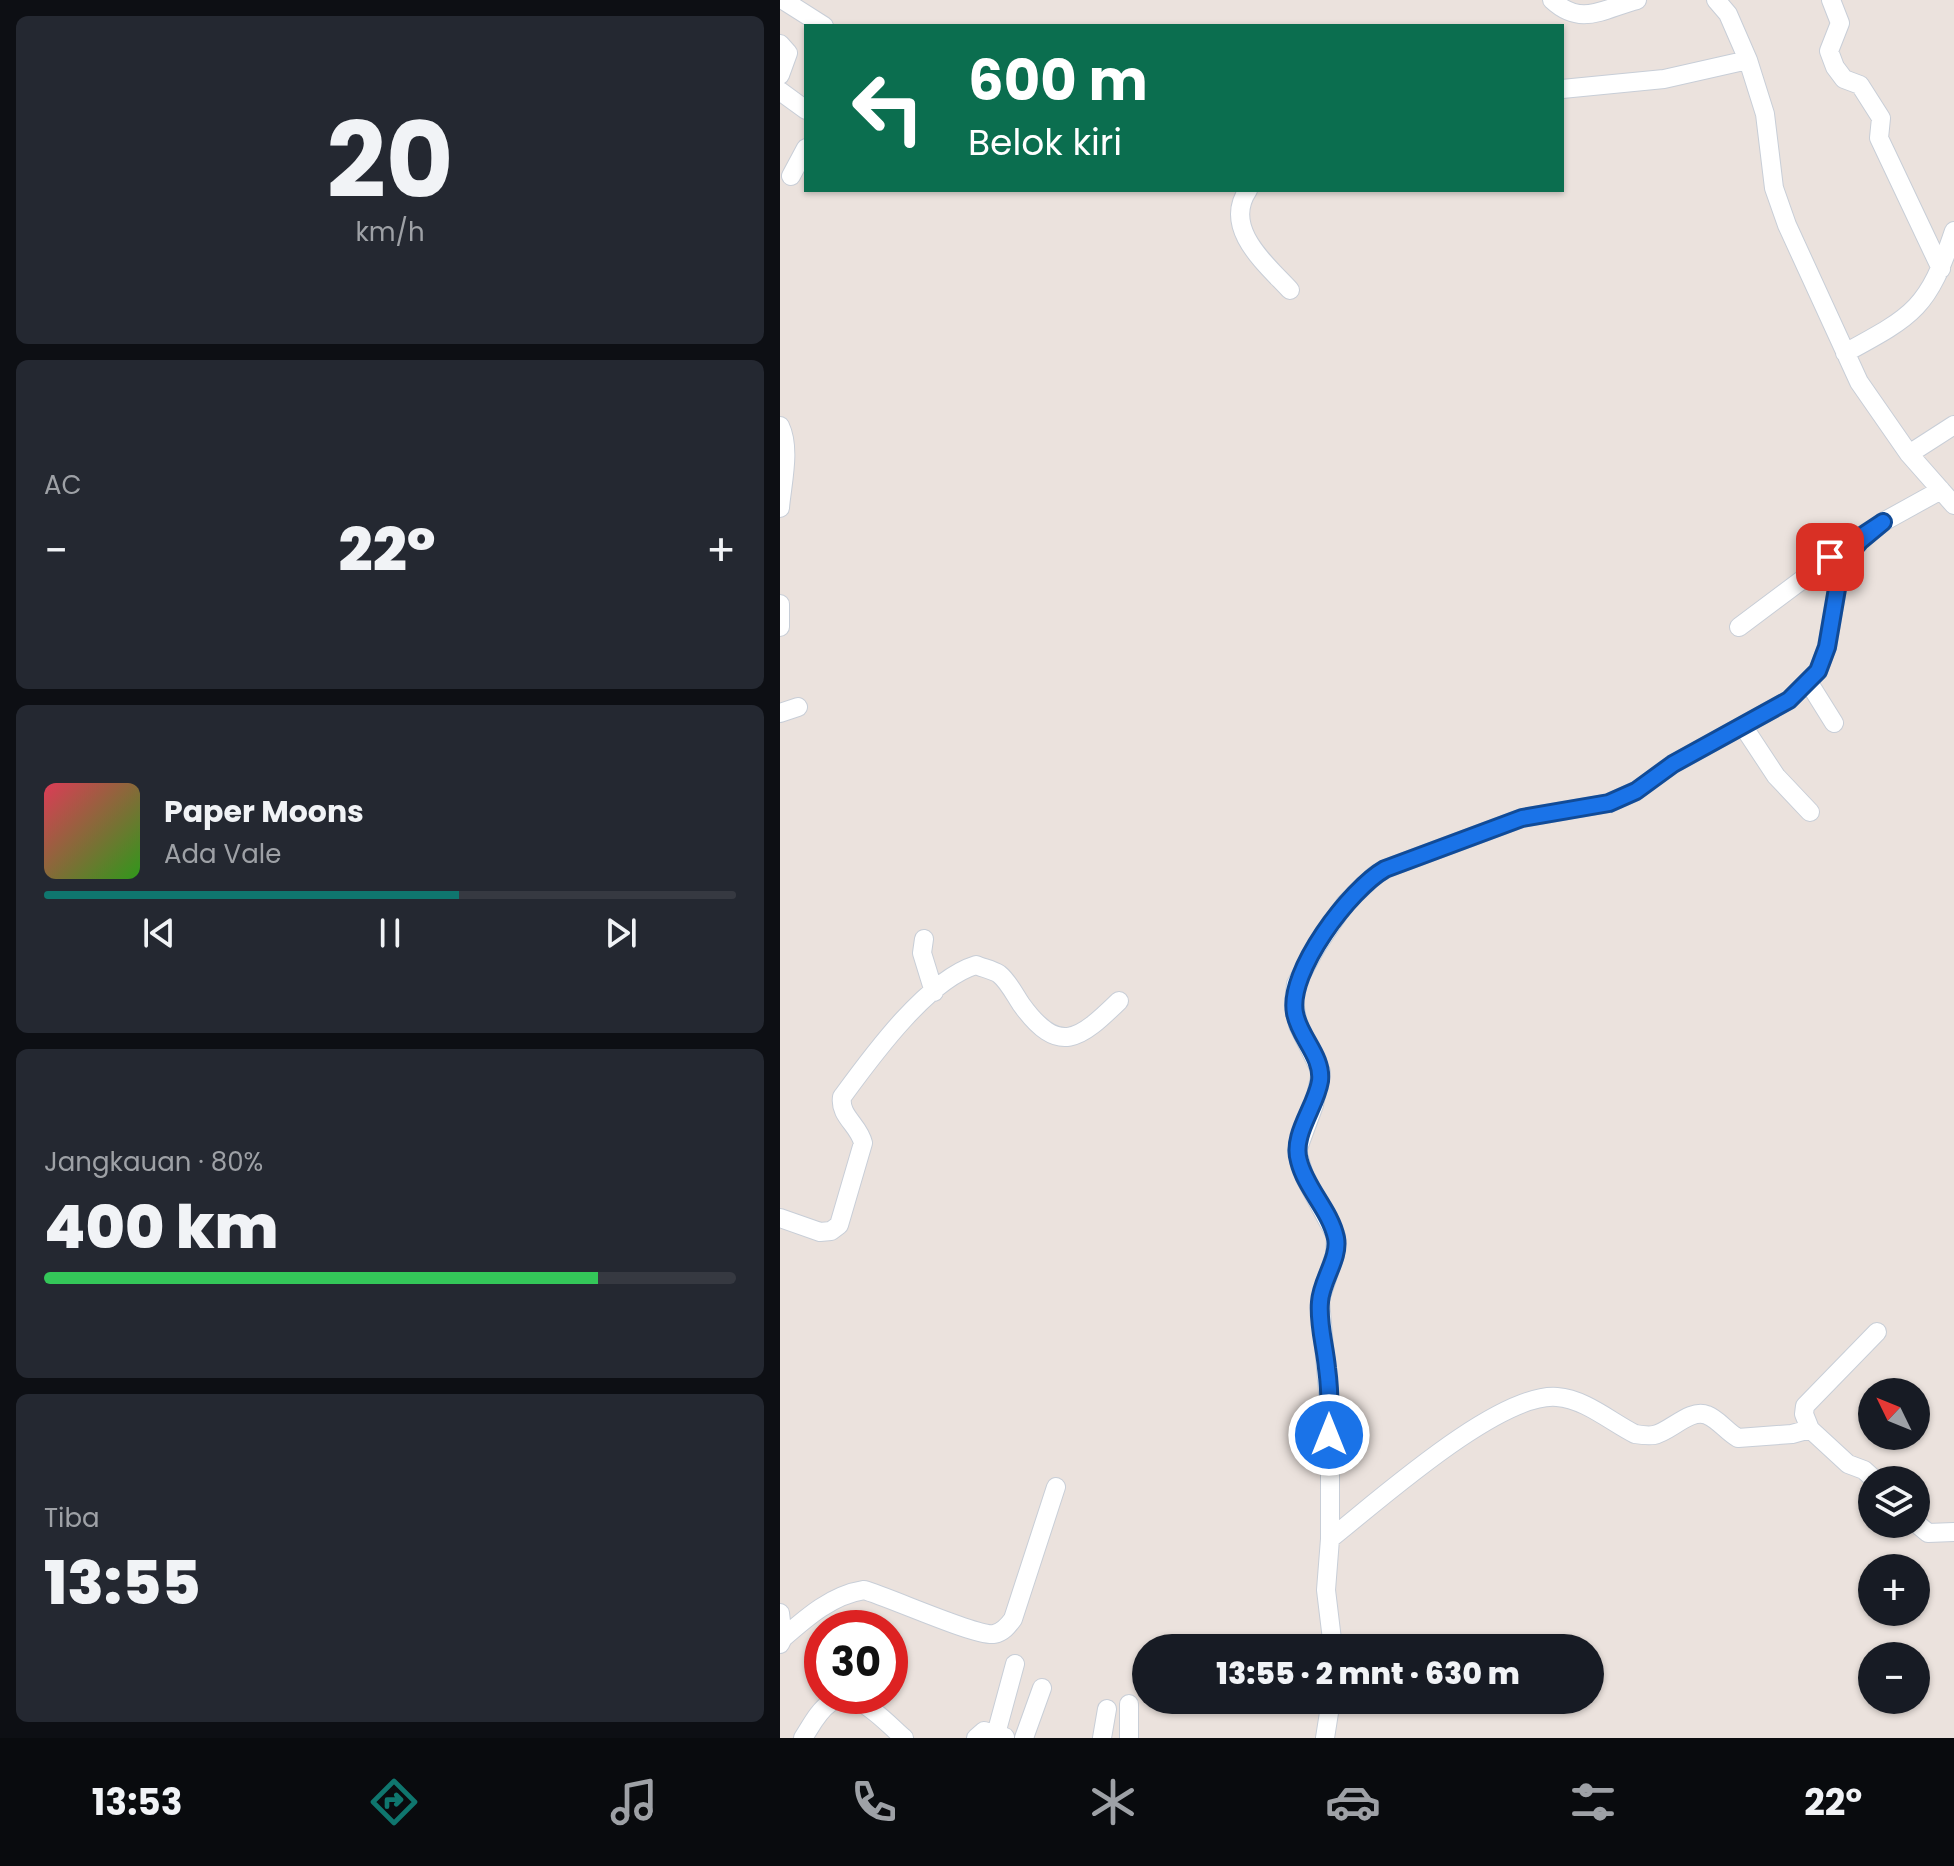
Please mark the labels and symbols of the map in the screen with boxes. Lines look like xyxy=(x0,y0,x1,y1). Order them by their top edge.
pin xyxy=(1796,523,1864,591)
north arrow xyxy=(1858,1378,1930,1450)
position arrow xyxy=(1287,1393,1371,1477)
speed limit sign: 30 xyxy=(804,1610,908,1714)

